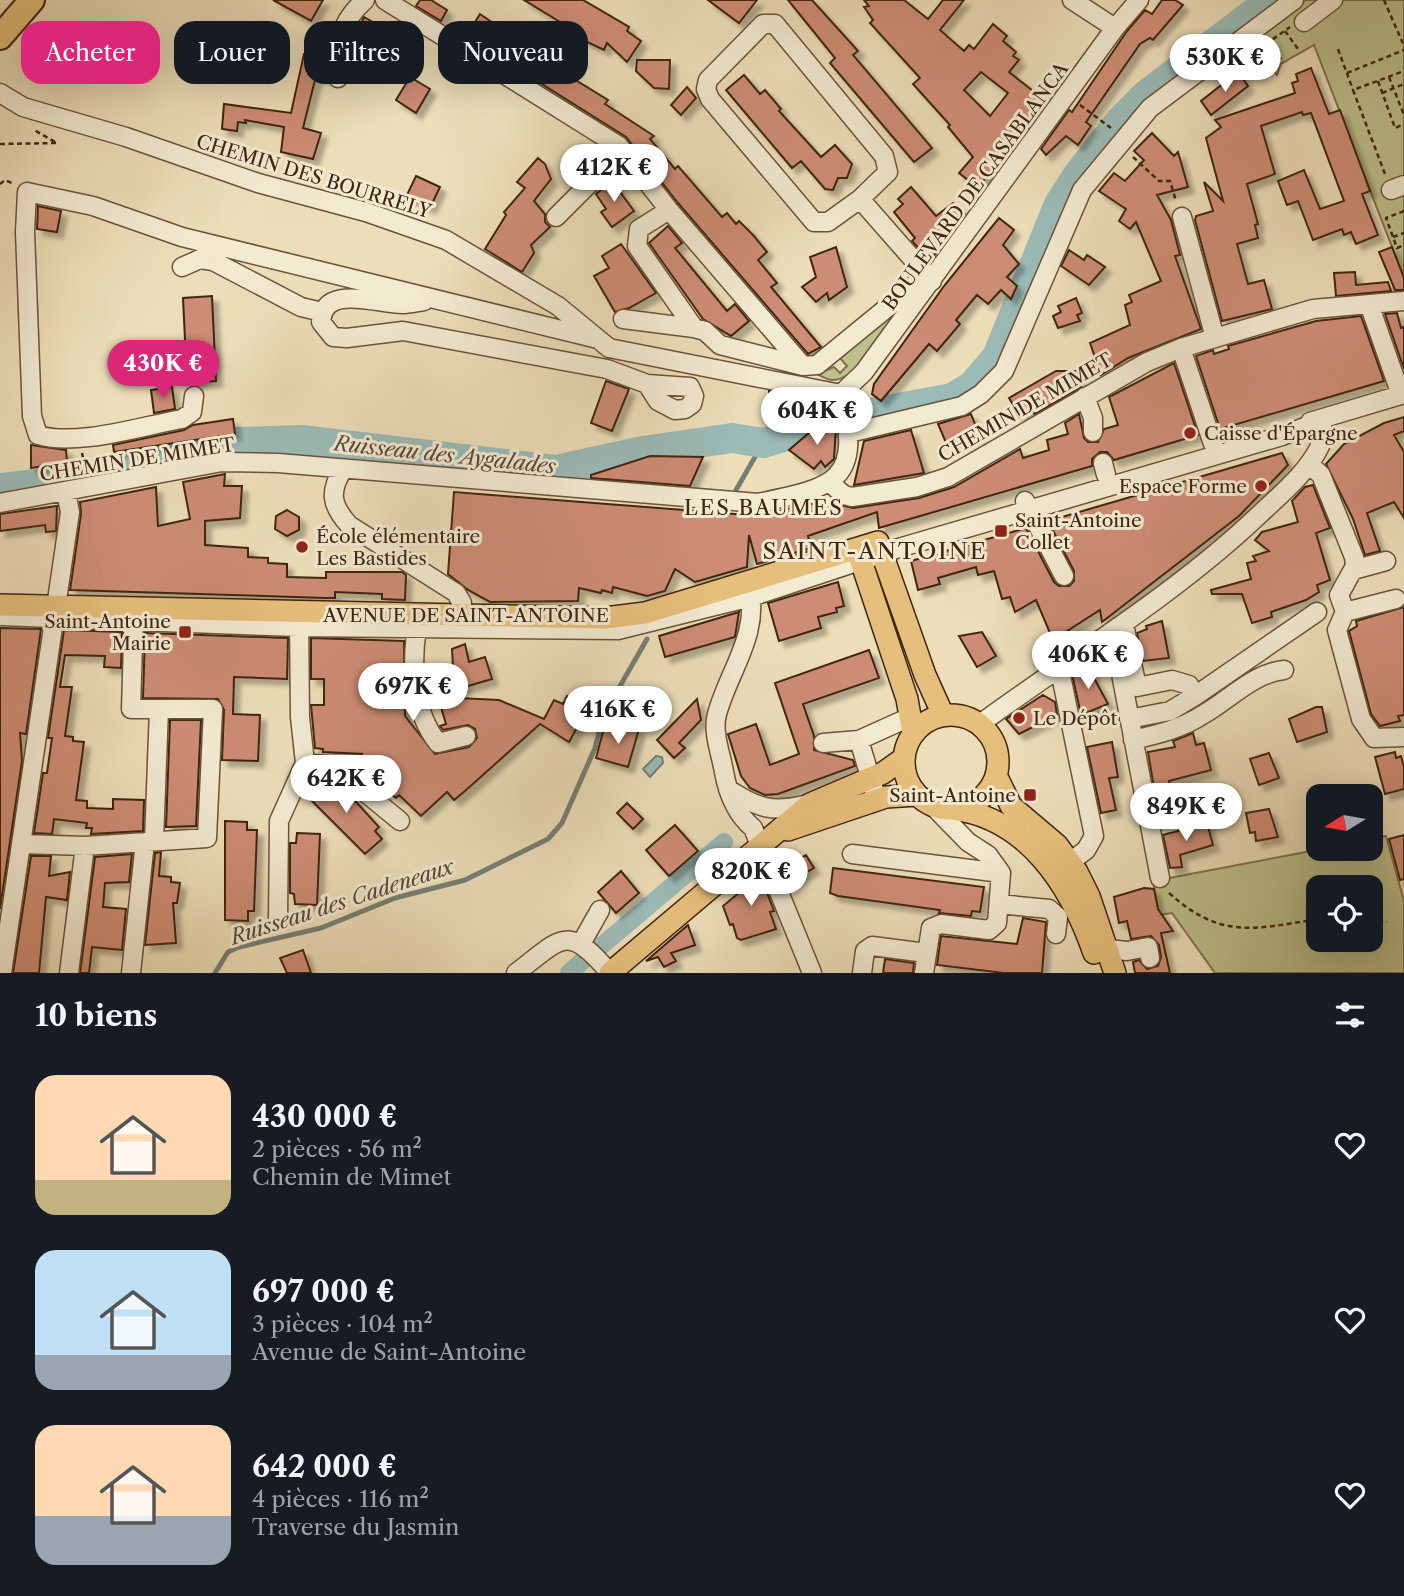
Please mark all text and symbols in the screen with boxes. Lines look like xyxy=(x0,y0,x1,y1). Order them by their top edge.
chip: Acheter xyxy=(21,21,160,84)
chip: Louer xyxy=(174,21,290,84)
chip: Filtres xyxy=(304,21,424,84)
chip: Nouveau xyxy=(438,21,588,84)
pin: 530K € xyxy=(1168,34,1282,94)
text: 530K € xyxy=(1186,43,1264,71)
street label: BOULEVARD DE CASABLANCA xyxy=(878,57,1074,315)
street label: CHEMIN DES BOURRELY xyxy=(194,130,435,223)
pin: 412K € xyxy=(557,144,671,204)
text: 412K € xyxy=(576,153,652,181)
pin: 430K € xyxy=(106,340,220,400)
street label: CHEMIN DE MIMET xyxy=(934,348,1117,467)
text: 430K € xyxy=(123,349,203,377)
pin: 604K € xyxy=(760,388,874,447)
text: 604K € xyxy=(777,396,857,424)
place label: Caisse d'Épargne xyxy=(1204,422,1358,445)
marker: Caisse d'Épargne xyxy=(1182,425,1198,441)
water label: Ruisseau des Aygalades xyxy=(331,430,558,479)
street label: CHEMIN DE MIMET xyxy=(38,433,237,486)
place label: Espace Forme xyxy=(1119,475,1247,498)
marker: Espace Forme xyxy=(1253,478,1269,494)
district label: LES BAUMES xyxy=(684,495,844,520)
place label: Saint-Antoine Collet xyxy=(1015,509,1142,554)
marker: Saint-Antoine Collet xyxy=(993,523,1009,539)
place label: École élémentaire Les Bastides xyxy=(316,525,480,570)
district label: SAINT-ANTOINE xyxy=(762,537,988,565)
marker: École élémentaire Les Bastides xyxy=(294,539,310,555)
street label: AVENUE DE SAINT-ANTOINE xyxy=(322,604,609,627)
place label: Saint-Antoine Mairie xyxy=(44,610,171,655)
marker: Saint-Antoine Mairie xyxy=(177,624,193,640)
pin: 406K € xyxy=(1031,632,1145,691)
text: 406K € xyxy=(1048,640,1128,668)
pin: 697K € xyxy=(356,664,470,723)
text: 697K € xyxy=(374,672,452,700)
pin: 416K € xyxy=(561,686,675,746)
text: 416K € xyxy=(580,695,656,723)
place label: Le Dépôt xyxy=(1033,707,1118,730)
marker: Le Dépôt xyxy=(1011,710,1027,726)
pin: 642K € xyxy=(289,756,403,815)
text: 642K € xyxy=(306,764,386,792)
place label: Saint-Antoine xyxy=(889,784,1016,807)
pin: 849K € xyxy=(1129,784,1243,843)
north arrow xyxy=(1306,784,1382,861)
map controls xyxy=(1306,784,1383,952)
marker: Saint-Antoine xyxy=(1022,787,1038,803)
text: 849K € xyxy=(1146,792,1226,820)
pin: 820K € xyxy=(694,848,808,908)
water label: Ruisseau des Cadeneaux xyxy=(225,853,458,950)
text: 820K € xyxy=(711,857,791,885)
button: locate xyxy=(1306,875,1383,952)
icon: filters xyxy=(1331,996,1369,1034)
text: 10 biens xyxy=(35,997,158,1034)
text: 430 000 € xyxy=(252,1098,397,1135)
icon: home xyxy=(91,1103,175,1187)
icon: heart xyxy=(1331,1126,1369,1164)
text: 2 pièces · 56 m² xyxy=(252,1135,422,1163)
text: Chemin de Mimet xyxy=(252,1163,452,1191)
text: 697 000 € xyxy=(252,1273,395,1310)
icon: home xyxy=(91,1278,175,1362)
icon: heart xyxy=(1331,1301,1369,1339)
text: 3 pièces · 104 m² xyxy=(252,1310,433,1338)
text: Avenue de Saint-Antoine xyxy=(252,1338,526,1366)
text: 642 000 € xyxy=(252,1448,397,1485)
icon: home xyxy=(91,1453,175,1537)
icon: heart xyxy=(1331,1476,1369,1514)
text: 4 pièces · 116 m² xyxy=(252,1485,429,1513)
text: Traverse du Jasmin xyxy=(252,1513,459,1541)

